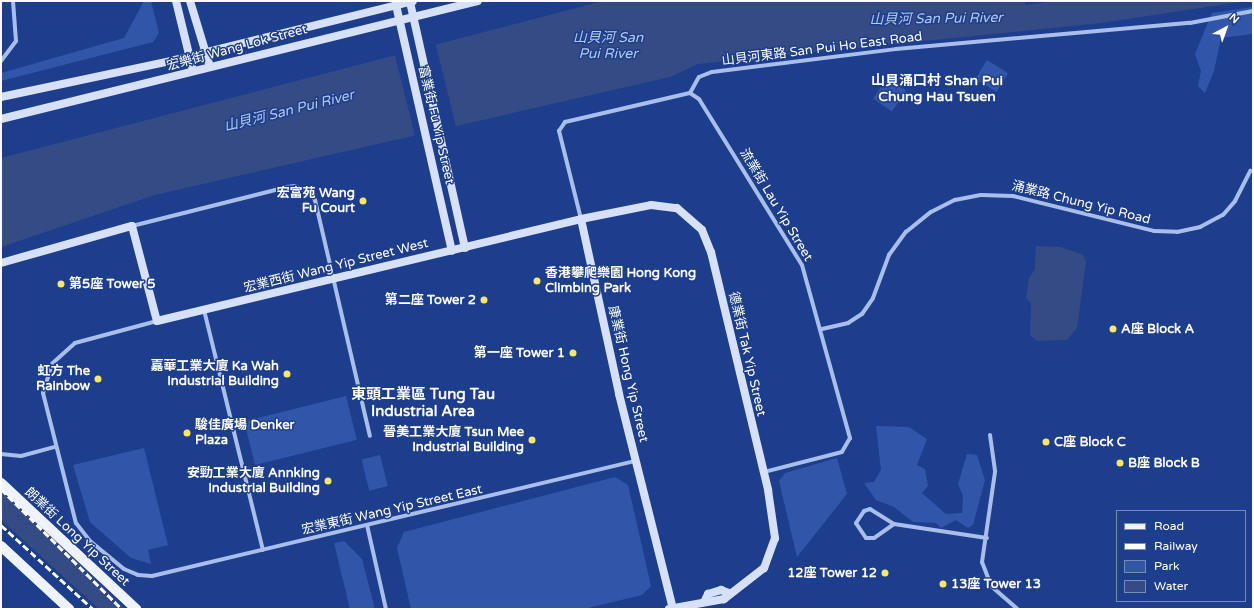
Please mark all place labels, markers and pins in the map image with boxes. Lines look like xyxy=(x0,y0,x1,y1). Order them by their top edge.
place label: 宏富苑 Wang Fu Court xyxy=(277,186,355,217)
marker: 宏富苑 Wang Fu Court xyxy=(358,196,368,206)
place label: 香港攀爬樂園 Hong Kong Climbing Park xyxy=(545,266,696,297)
place label: 第5座 Tower 5 xyxy=(69,276,156,292)
marker: 香港攀爬樂園 Hong Kong Climbing Park xyxy=(532,276,542,286)
marker: 第5座 Tower 5 xyxy=(56,279,66,289)
place label: 第二座 Tower 2 xyxy=(385,292,476,308)
marker: 第二座 Tower 2 xyxy=(479,295,489,305)
place label: A座 Block A xyxy=(1121,321,1194,337)
marker: A座 Block A xyxy=(1108,324,1118,334)
place label: 第一座 Tower 1 xyxy=(474,345,565,361)
marker: 第一座 Tower 1 xyxy=(568,348,578,358)
place label: 嘉華工業大廈 Ka Wah Industrial Building xyxy=(150,359,279,390)
place label: 虹方 The Rainbow xyxy=(36,364,90,395)
marker: 嘉華工業大廈 Ka Wah Industrial Building xyxy=(282,369,292,379)
marker: 虹方 The Rainbow xyxy=(93,374,103,384)
place label: 駿佳廣場 Denker Plaza xyxy=(195,418,294,449)
place label: 晉美工業大廈 Tsun Mee Industrial Building xyxy=(383,425,524,456)
marker: 駿佳廣場 Denker Plaza xyxy=(182,428,192,438)
place label: C座 Block C xyxy=(1054,434,1126,450)
marker: 晉美工業大廈 Tsun Mee Industrial Building xyxy=(527,435,537,445)
marker: C座 Block C xyxy=(1041,437,1051,447)
place label: B座 Block B xyxy=(1128,455,1200,471)
marker: B座 Block B xyxy=(1115,458,1125,468)
place label: 安勁工業大廈 Annking Industrial Building xyxy=(187,466,320,497)
marker: 安勁工業大廈 Annking Industrial Building xyxy=(323,476,333,486)
place label: 12座 Tower 12 xyxy=(787,565,877,581)
marker: 12座 Tower 12 xyxy=(880,568,890,578)
place label: 13座 Tower 13 xyxy=(951,576,1041,592)
marker: 13座 Tower 13 xyxy=(938,579,948,589)

